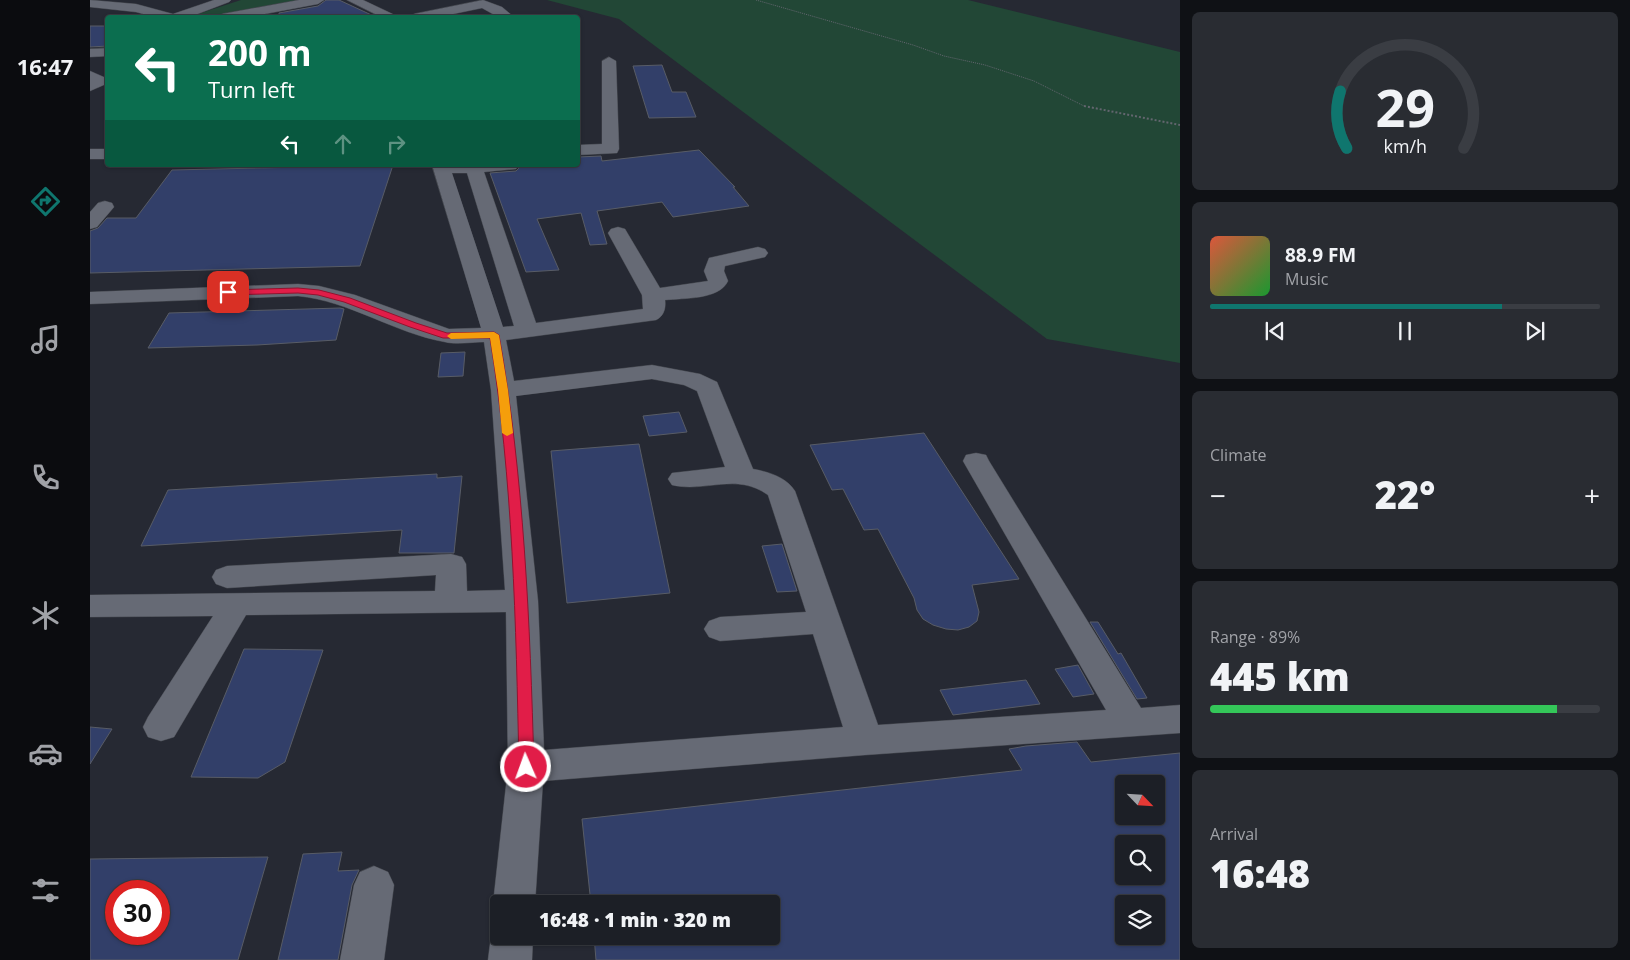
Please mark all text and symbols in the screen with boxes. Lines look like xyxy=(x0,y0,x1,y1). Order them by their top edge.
text: 200 m xyxy=(208,29,312,76)
icon: left xyxy=(125,35,190,100)
text: 16:47 xyxy=(17,51,73,81)
text: 29 xyxy=(1375,71,1435,142)
text: Turn left xyxy=(208,74,295,104)
icon: left xyxy=(276,130,304,158)
icon: ahead xyxy=(329,130,357,158)
icon: right xyxy=(382,130,410,158)
text: km/h xyxy=(1383,134,1427,158)
icon: directions xyxy=(28,184,63,219)
text: 88.9 FM xyxy=(1285,242,1356,268)
text: Music xyxy=(1285,268,1329,290)
pin xyxy=(207,271,249,313)
icon: arrive xyxy=(214,278,242,306)
icon: previous xyxy=(1261,317,1289,345)
icon: pause xyxy=(1391,317,1419,345)
icon: next xyxy=(1521,317,1549,345)
icon: music xyxy=(28,322,63,357)
text: Climate xyxy=(1210,444,1267,466)
icon: phone xyxy=(28,460,63,495)
text: 22° xyxy=(1375,468,1435,520)
text: − xyxy=(1210,476,1226,514)
text: + xyxy=(1584,476,1600,514)
icon: climate xyxy=(28,598,63,633)
text: Range · 89% xyxy=(1210,626,1300,648)
text: 445 km xyxy=(1210,650,1350,702)
icon: car xyxy=(28,736,63,771)
position arrow xyxy=(499,740,551,792)
north arrow xyxy=(1115,775,1165,825)
map controls xyxy=(1115,775,1165,945)
text: Arrival xyxy=(1210,823,1258,845)
button: search xyxy=(1115,835,1165,885)
text: 16:48 xyxy=(1210,847,1310,899)
icon: filters xyxy=(28,873,63,908)
speed limit sign: 30 xyxy=(105,880,170,945)
button: layers xyxy=(1115,895,1165,945)
text: 16:48 · 1 min · 320 m xyxy=(539,907,731,933)

